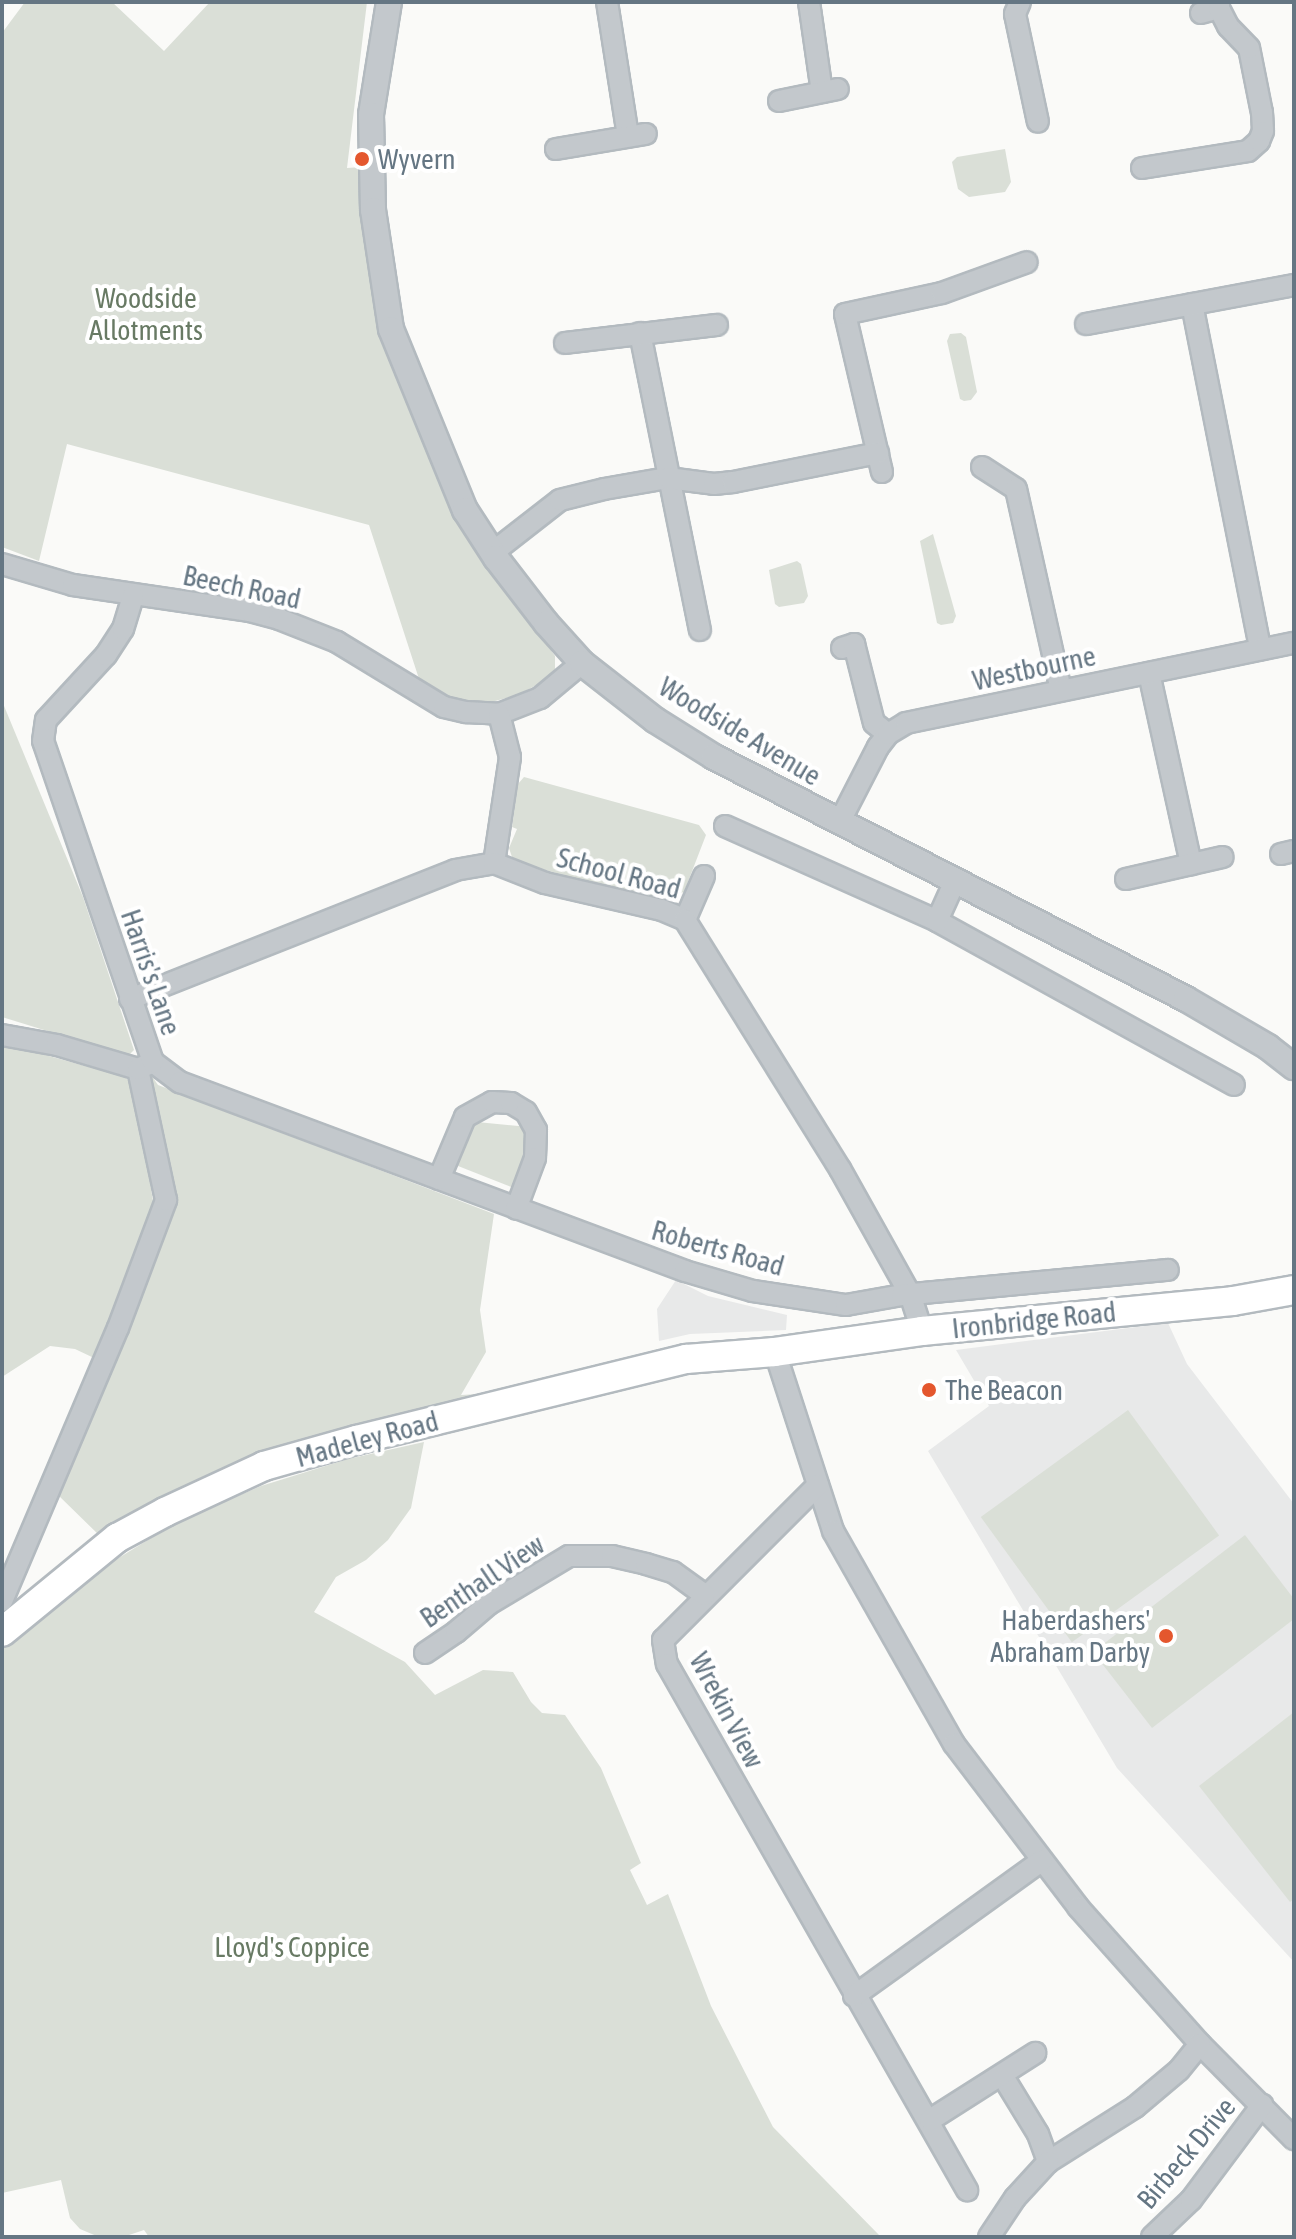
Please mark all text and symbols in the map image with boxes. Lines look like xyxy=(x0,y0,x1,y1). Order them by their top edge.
place label: Wyvern xyxy=(378,142,456,176)
marker: Wyvern xyxy=(353,150,371,168)
park label: Woodside Allotments xyxy=(89,281,203,347)
street label: Beech Road xyxy=(180,558,304,616)
street label: Westbourne xyxy=(970,639,1098,697)
street label: Woodside Avenue xyxy=(653,670,827,792)
street label: School Road xyxy=(553,840,685,906)
street label: Harris's Lane xyxy=(114,905,188,1039)
street label: Roberts Road xyxy=(648,1213,788,1283)
street label: Ironbridge Road xyxy=(950,1295,1118,1345)
place label: The Beacon xyxy=(945,1373,1063,1407)
marker: The Beacon xyxy=(920,1381,938,1399)
street label: Madeley Road xyxy=(292,1404,442,1474)
street label: Benthall View xyxy=(414,1527,550,1635)
place label: Haberdashers' Abraham Darby xyxy=(990,1603,1150,1669)
marker: Haberdashers' Abraham Darby xyxy=(1157,1627,1175,1645)
street label: Wrekin View xyxy=(683,1647,771,1773)
park label: Lloyd's Coppice xyxy=(214,1930,370,1964)
street label: Birbeck Drive xyxy=(1130,2091,1242,2215)

